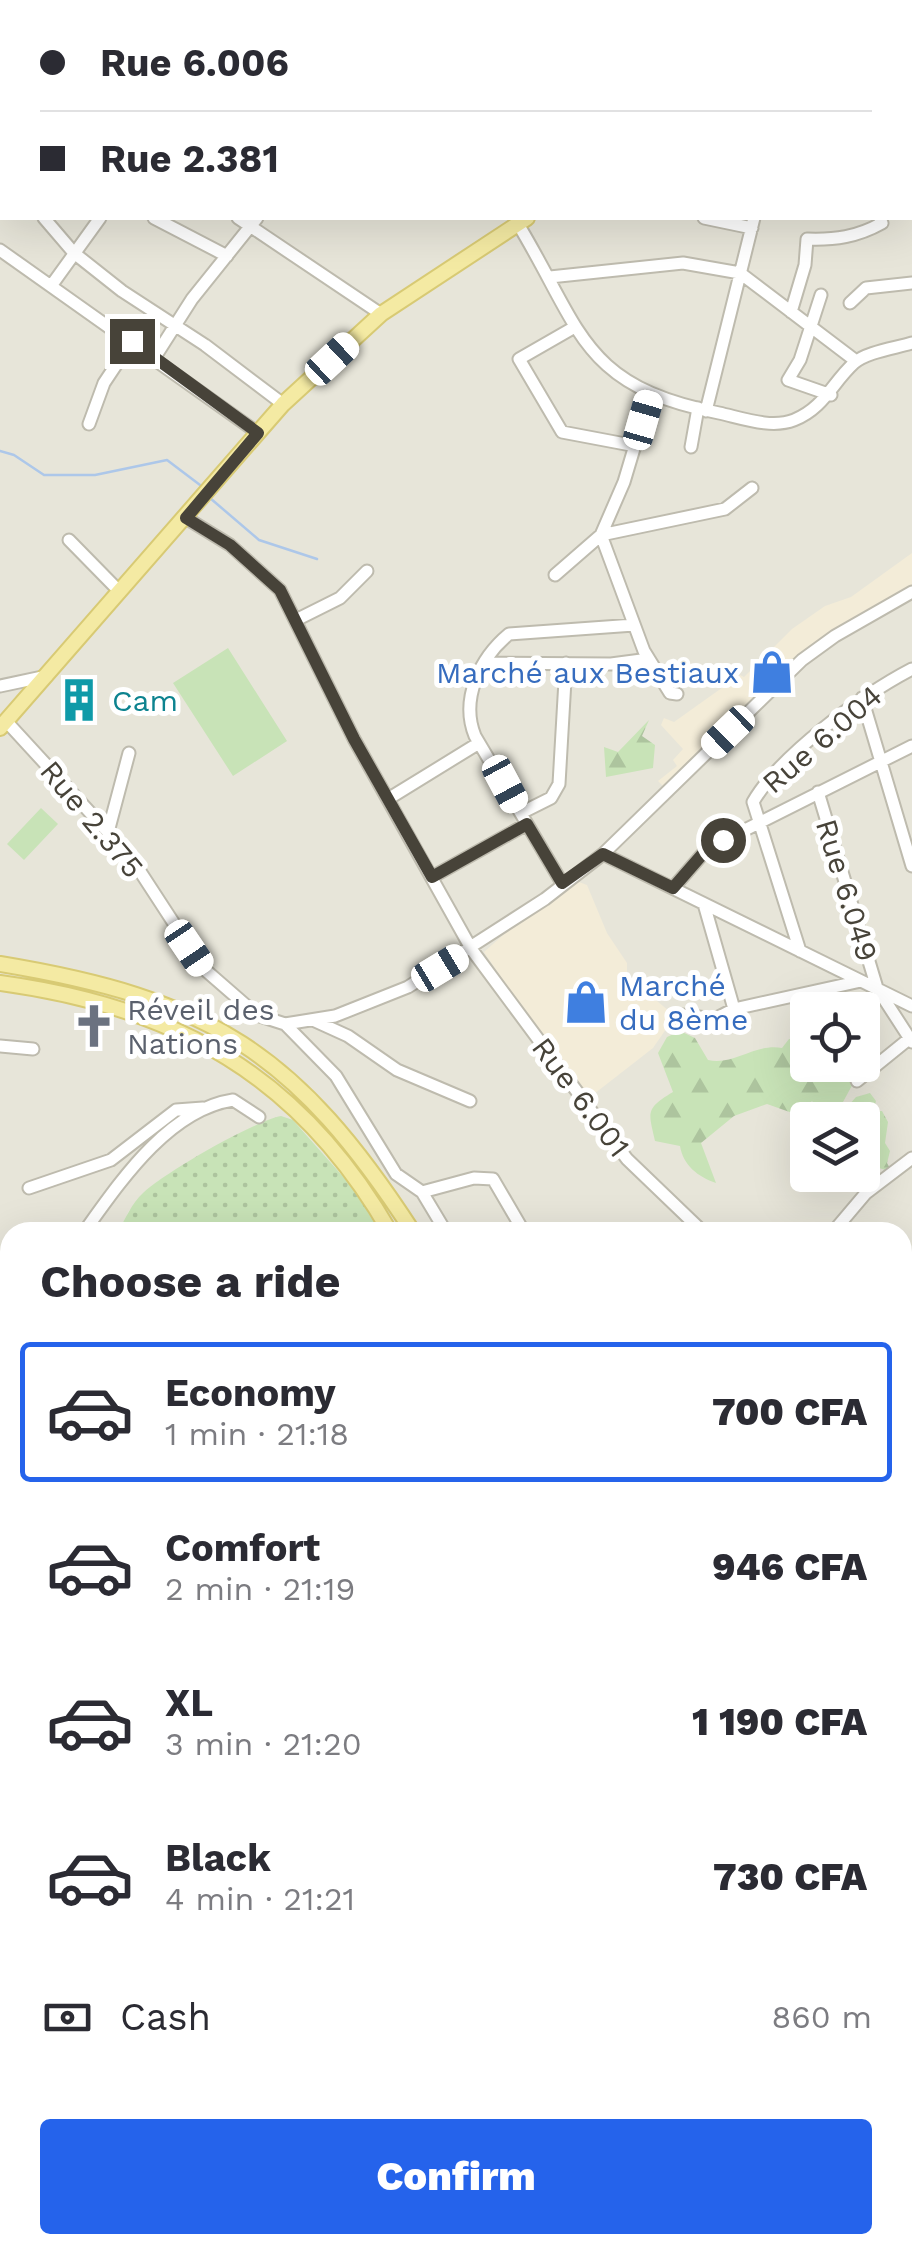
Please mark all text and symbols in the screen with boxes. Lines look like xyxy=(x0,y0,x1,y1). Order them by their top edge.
text: Rue 6.006 xyxy=(100,41,289,85)
text: Rue 2.381 xyxy=(100,137,279,181)
route end xyxy=(110,319,155,364)
car xyxy=(300,328,364,390)
car xyxy=(620,387,666,453)
shop icon: Marché aux Bestiaux xyxy=(748,648,796,696)
place label: Marché aux Bestiaux xyxy=(436,655,739,690)
building icon: Cam xyxy=(55,676,103,724)
street label: Rue 6.004 xyxy=(755,678,889,800)
place label: Cam xyxy=(112,683,178,718)
car xyxy=(696,700,760,764)
car xyxy=(478,750,532,818)
street label: Rue 2.375 xyxy=(33,753,151,885)
street label: Rue 6.049 xyxy=(809,815,885,965)
route start xyxy=(701,818,746,863)
car xyxy=(160,915,218,981)
car xyxy=(407,940,473,996)
place label: Marché du 8ème xyxy=(619,968,748,1037)
shop icon: Marché du 8ème xyxy=(562,978,610,1026)
place label: Réveil des Nations xyxy=(127,992,275,1061)
map controls xyxy=(790,992,880,1192)
button: locate xyxy=(790,992,880,1082)
church icon: Réveil des Nations xyxy=(70,1002,118,1050)
street label: Rue 6.001 xyxy=(525,1030,637,1164)
button: layers xyxy=(790,1102,880,1192)
text: Choose a ride xyxy=(40,1255,340,1308)
icon: car xyxy=(45,1367,135,1457)
text: Economy xyxy=(165,1371,336,1415)
text: 700 CFA xyxy=(712,1390,867,1434)
text: 1 min · 21:18 xyxy=(165,1415,349,1453)
icon: car xyxy=(45,1522,135,1612)
text: Comfort xyxy=(165,1526,320,1570)
text: 946 CFA xyxy=(712,1545,867,1589)
text: 2 min · 21:19 xyxy=(165,1570,355,1608)
icon: car xyxy=(45,1677,135,1767)
text: XL xyxy=(165,1681,213,1725)
text: 1 190 CFA xyxy=(692,1700,867,1744)
text: 3 min · 21:20 xyxy=(165,1725,362,1763)
icon: car xyxy=(45,1832,135,1922)
text: Black xyxy=(165,1836,271,1880)
text: 730 CFA xyxy=(713,1855,867,1899)
text: 4 min · 21:21 xyxy=(165,1880,355,1918)
icon: cash xyxy=(40,1990,95,2045)
text: Cash xyxy=(120,1995,211,2039)
text: 860 m xyxy=(772,1998,872,2036)
button: Confirm xyxy=(40,2119,872,2234)

